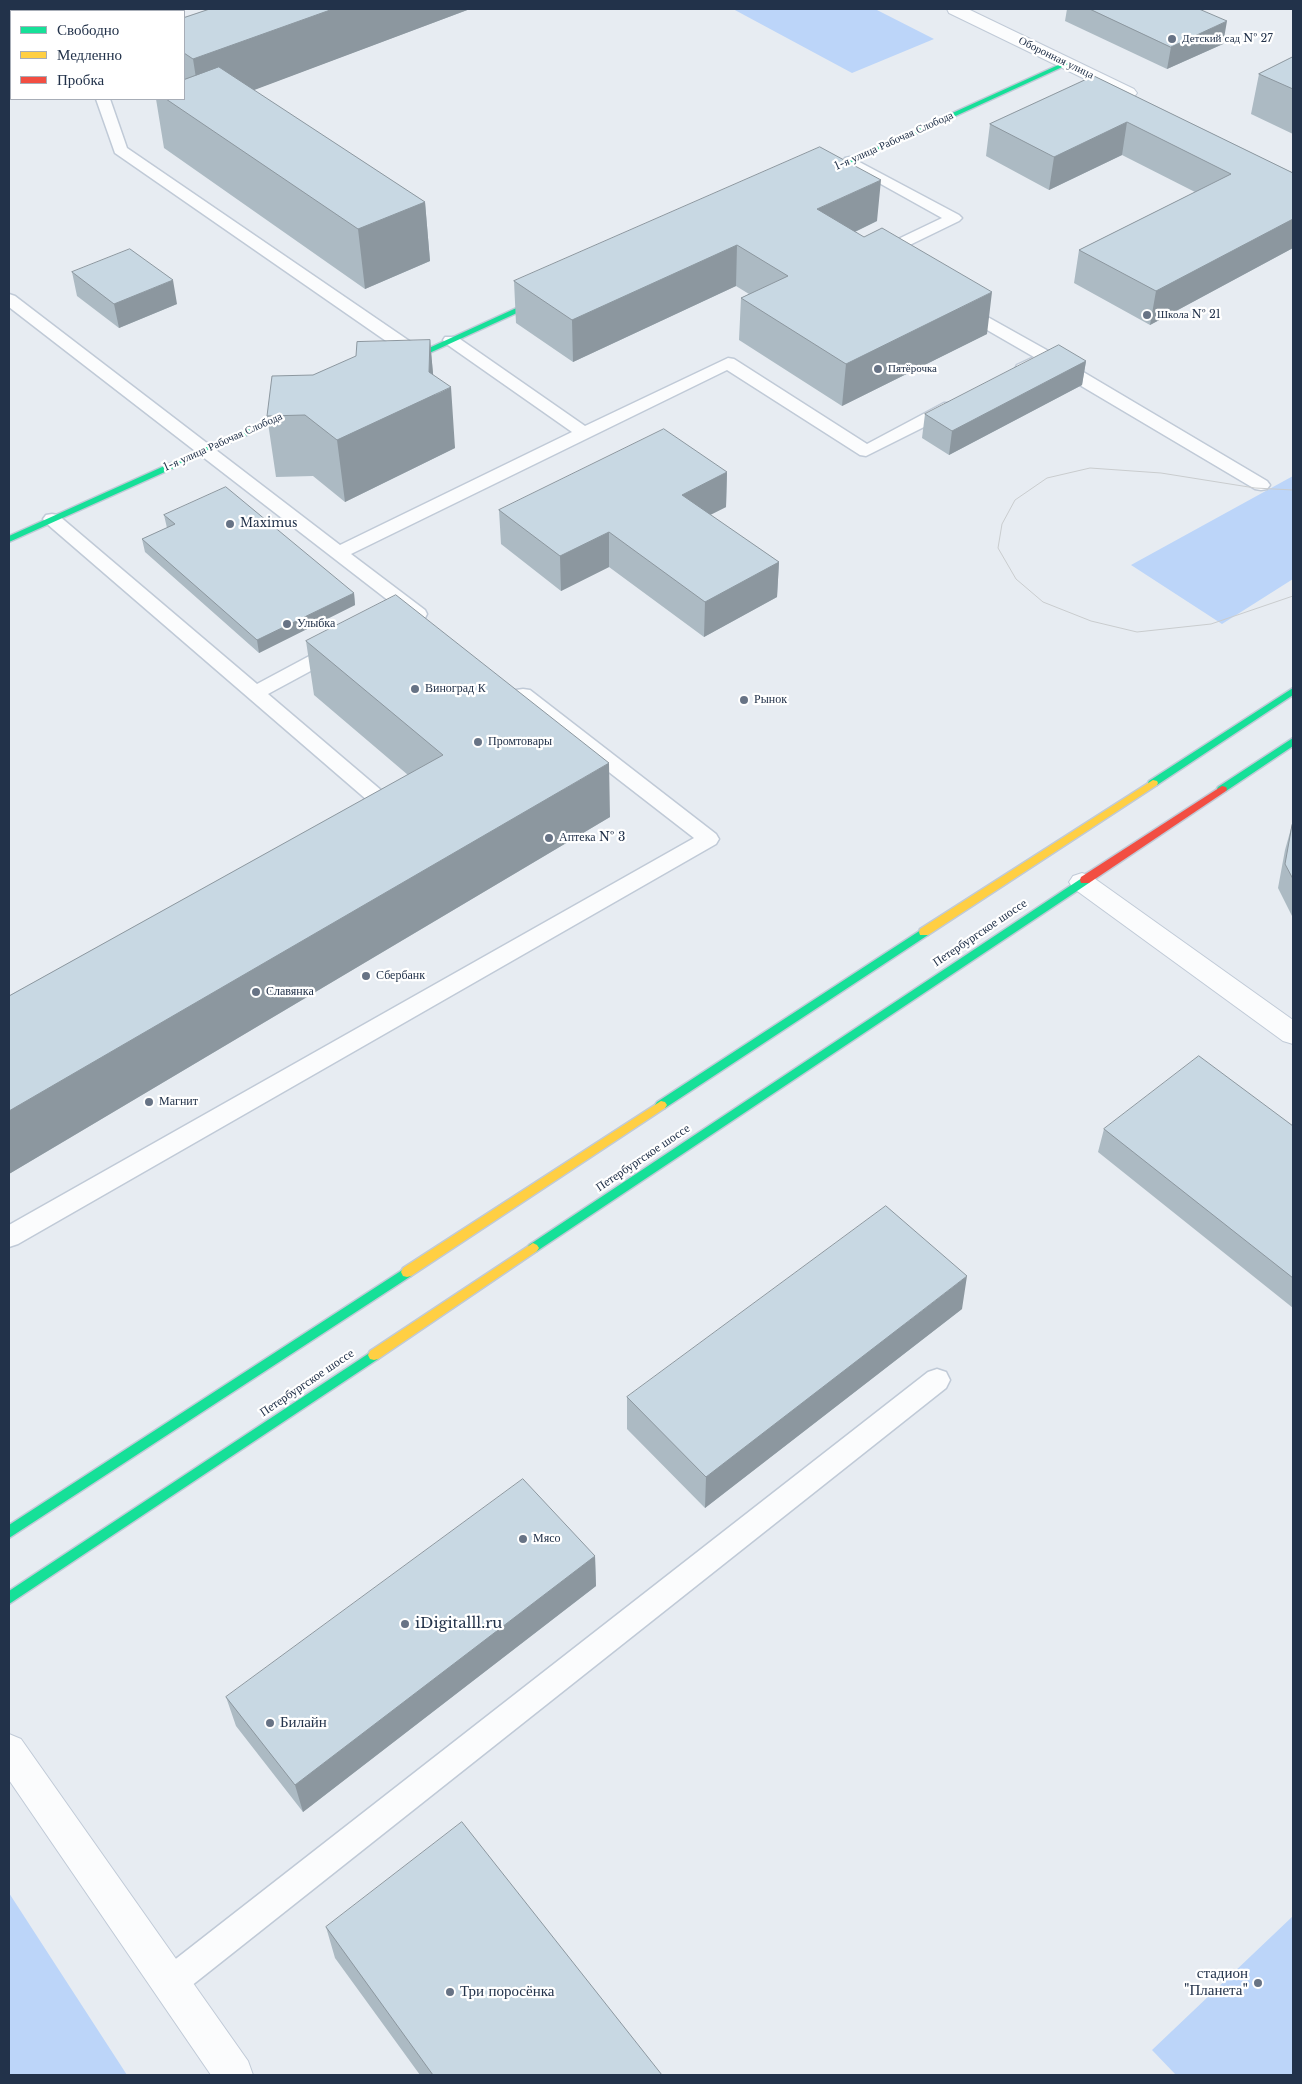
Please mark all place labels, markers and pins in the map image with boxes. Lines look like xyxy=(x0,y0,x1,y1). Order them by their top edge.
place label: Детский сад № 27 xyxy=(1182,32,1273,46)
marker: Детский сад № 27 xyxy=(1166,33,1178,45)
place label: Школа № 21 xyxy=(1157,308,1221,322)
marker: Школа № 21 xyxy=(1141,309,1153,321)
place label: Пятёрочка xyxy=(888,362,937,376)
marker: Пятёрочка xyxy=(872,363,884,375)
place label: Maximus xyxy=(240,517,297,531)
marker: Maximus xyxy=(224,518,236,530)
place label: Улыбка xyxy=(297,617,335,631)
marker: Улыбка xyxy=(281,618,293,630)
place label: Виноград К xyxy=(425,682,486,696)
marker: Виноград К xyxy=(409,683,421,695)
place label: Рынок xyxy=(754,693,787,707)
marker: Рынок xyxy=(738,694,750,706)
place label: Промтовары xyxy=(488,735,552,749)
marker: Промтовары xyxy=(472,736,484,748)
place label: Аптека № 3 xyxy=(559,831,625,845)
marker: Аптека № 3 xyxy=(543,832,555,844)
place label: Сбербанк xyxy=(376,969,425,983)
marker: Сбербанк xyxy=(360,970,372,982)
place label: Славянка xyxy=(266,985,314,999)
marker: Славянка xyxy=(250,986,262,998)
place label: Магнит xyxy=(159,1095,198,1109)
marker: Магнит xyxy=(143,1096,155,1108)
place label: Мясо xyxy=(533,1532,561,1546)
marker: Мясо xyxy=(517,1533,529,1545)
place label: iDigitalll.ru xyxy=(415,1615,502,1633)
marker: iDigitalll.ru xyxy=(399,1618,411,1630)
place label: Билайн xyxy=(280,1714,327,1732)
marker: Билайн xyxy=(264,1717,276,1729)
place label: стадион "Планета" xyxy=(1184,1965,1248,2000)
marker: стадион "Планета" xyxy=(1252,1977,1264,1989)
place label: Три поросёнка xyxy=(460,1983,554,2001)
marker: Три поросёнка xyxy=(444,1986,456,1998)

